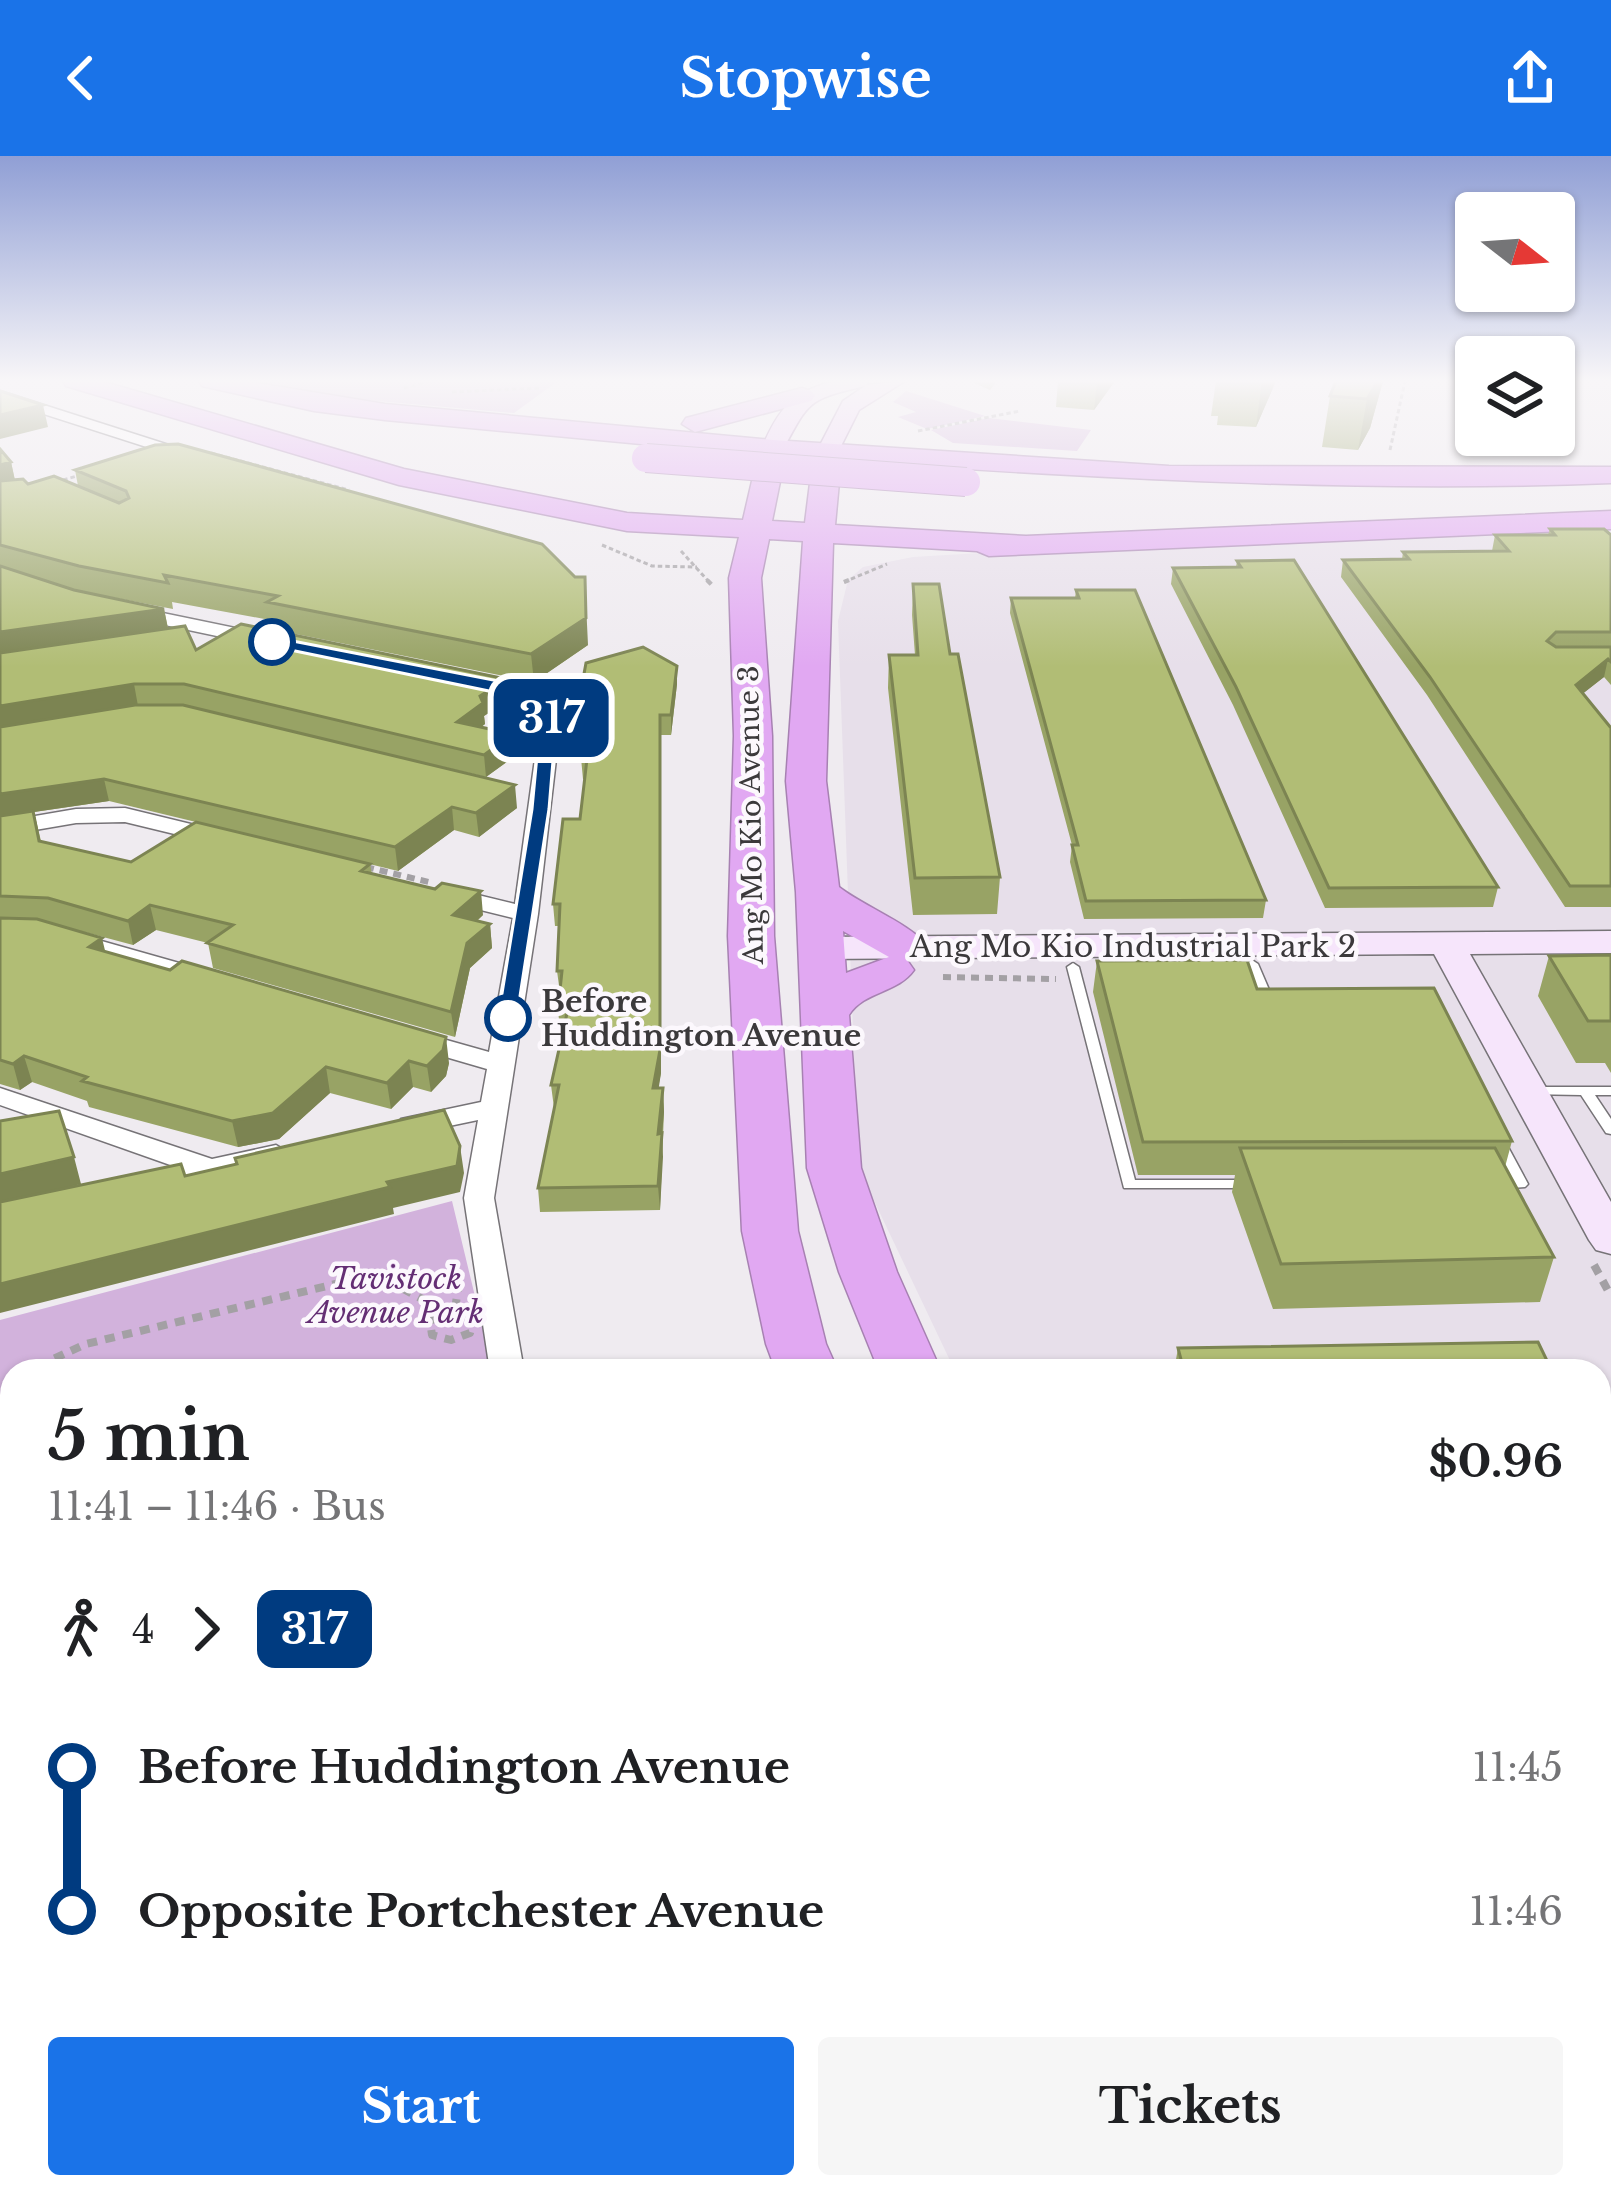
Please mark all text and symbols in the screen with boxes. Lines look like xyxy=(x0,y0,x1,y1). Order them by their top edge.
icon: back xyxy=(48,45,114,111)
text: Stopwise xyxy=(679,45,932,112)
icon: share xyxy=(1497,45,1563,111)
north arrow xyxy=(1455,192,1575,312)
map controls xyxy=(1455,192,1575,456)
button: layers xyxy=(1455,336,1575,456)
unlabelled marker xyxy=(250,620,294,664)
street label: Ang Mo Kio Avenue 3 xyxy=(732,665,770,966)
line badge: 317 xyxy=(482,679,620,757)
text: 317 xyxy=(518,692,584,744)
street label: Ang Mo Kio Industrial Park 2 xyxy=(909,928,1356,965)
place label: Before Huddington Avenue xyxy=(541,983,861,1054)
marker: Before Huddington Avenue xyxy=(486,996,530,1040)
park label: Tavistock Avenue Park xyxy=(304,1260,484,1331)
text: 5 min xyxy=(48,1396,250,1478)
text: $0.96 xyxy=(1429,1433,1563,1489)
text: 11:41 – 11:46 · Bus xyxy=(48,1482,386,1531)
icon: walk xyxy=(48,1596,114,1662)
icon: forward xyxy=(173,1596,239,1662)
text: 317 xyxy=(281,1603,348,1655)
text: 4 xyxy=(132,1605,155,1654)
text: Before Huddington Avenue xyxy=(138,1739,790,1795)
text: 11:45 xyxy=(1472,1743,1563,1792)
text: Opposite Portchester Avenue xyxy=(138,1883,824,1939)
text: 11:46 xyxy=(1469,1887,1563,1936)
button: Start xyxy=(48,2037,794,2175)
button: Tickets xyxy=(818,2037,1563,2175)

